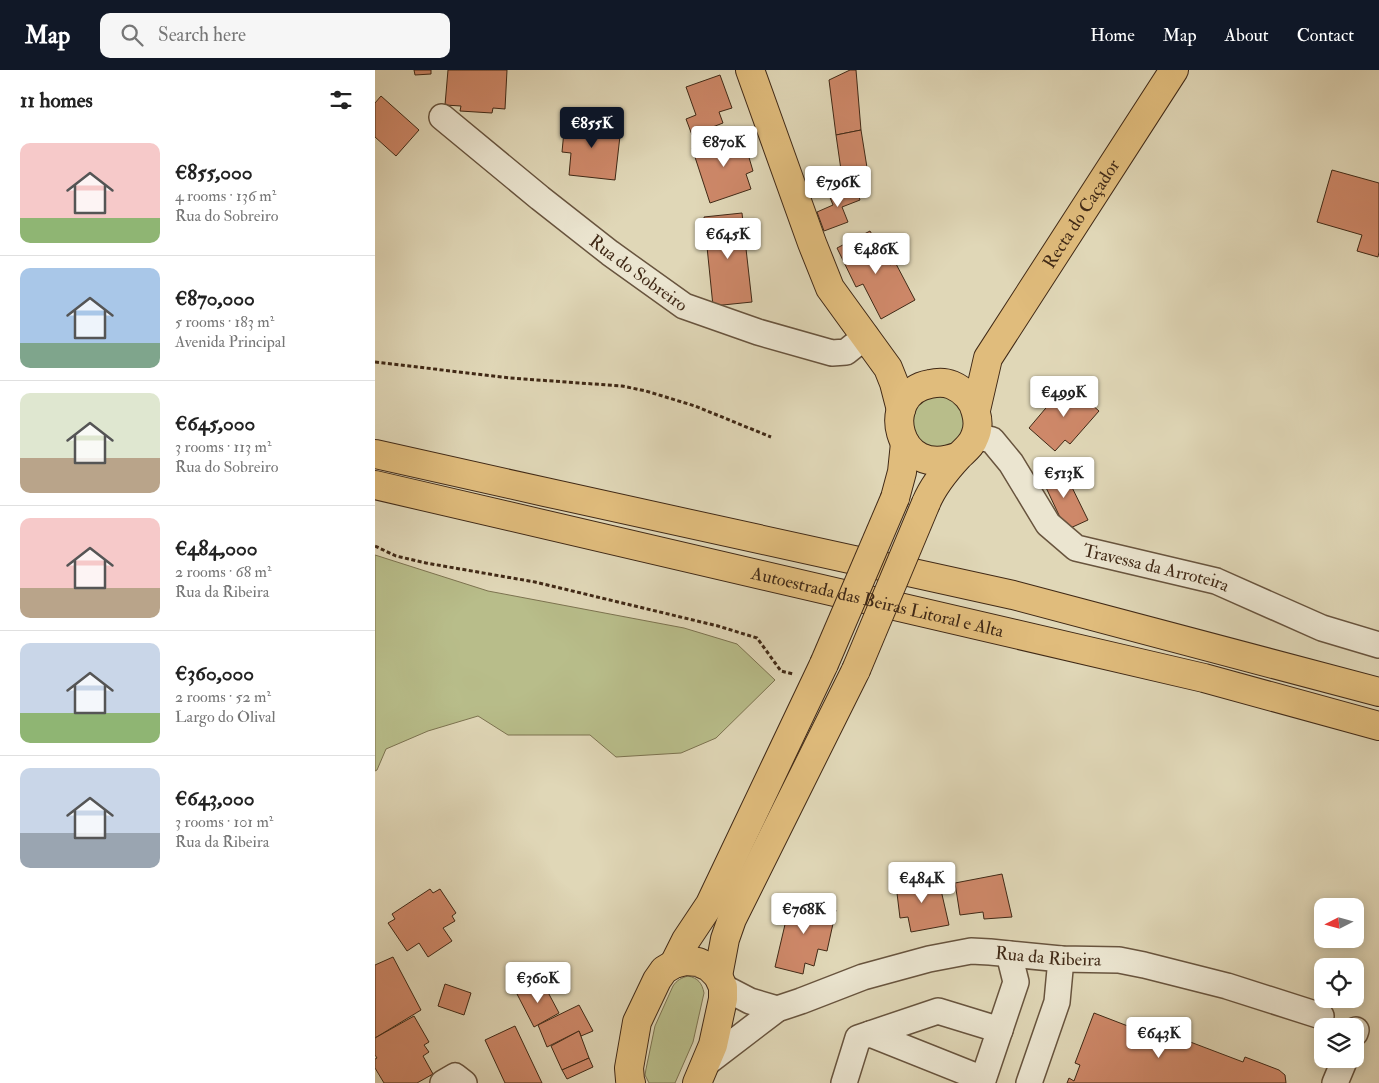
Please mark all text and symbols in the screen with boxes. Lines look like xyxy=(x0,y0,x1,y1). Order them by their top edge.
search box xyxy=(100,13,450,58)
text: Map xyxy=(25,20,70,51)
icon: search xyxy=(118,21,146,49)
text: Search here xyxy=(158,23,246,47)
text: Home xyxy=(1090,24,1135,47)
text: Map xyxy=(1163,24,1197,47)
text: About xyxy=(1225,24,1269,47)
text: Contact xyxy=(1297,24,1354,47)
icon: filters xyxy=(327,86,355,114)
text: 11 homes xyxy=(20,87,93,114)
pin: €855K xyxy=(557,106,627,149)
text: €855K xyxy=(571,113,613,133)
pin: €870K xyxy=(689,126,759,168)
text: €870K xyxy=(702,132,746,152)
street label: Recta do Caçador xyxy=(1038,155,1125,273)
text: €855,000 xyxy=(175,159,253,186)
icon: home xyxy=(60,163,120,223)
pin: €796K xyxy=(803,166,873,208)
text: €796K xyxy=(816,172,860,192)
text: 4 rooms · 136 m² xyxy=(175,186,276,206)
text: Rua do Sobreiro xyxy=(175,206,278,226)
pin: €645K xyxy=(693,218,763,260)
text: €645K xyxy=(706,224,750,244)
street label: Rua do Sobreiro xyxy=(584,230,692,317)
pin: €486K xyxy=(841,232,911,275)
text: €486K xyxy=(854,239,898,259)
text: €870,000 xyxy=(175,285,255,312)
icon: home xyxy=(60,288,120,348)
text: 5 rooms · 183 m² xyxy=(175,312,274,332)
text: Avenida Principal xyxy=(175,332,286,352)
pin: €499K xyxy=(1029,376,1099,418)
text: €499K xyxy=(1041,382,1087,402)
text: €645,000 xyxy=(175,410,255,437)
icon: home xyxy=(60,413,120,473)
text: 3 rooms · 113 m² xyxy=(175,437,271,457)
pin: €513K xyxy=(1029,456,1099,499)
text: Rua do Sobreiro xyxy=(175,457,278,477)
text: €513K xyxy=(1044,463,1084,483)
text: €484,000 xyxy=(175,535,258,562)
icon: home xyxy=(60,538,120,598)
street label: Travessa da Arroteira xyxy=(1081,539,1233,598)
text: 2 rooms · 68 m² xyxy=(175,562,271,582)
street label: Autoestrada das Beiras Litoral e Alta xyxy=(748,562,1007,643)
text: Rua da Ribeira xyxy=(175,582,269,602)
text: €360,000 xyxy=(175,660,254,687)
icon: home xyxy=(60,663,120,723)
text: 2 rooms · 52 m² xyxy=(175,687,271,707)
text: Largo do Olival xyxy=(175,707,276,727)
text: €643,000 xyxy=(175,785,255,812)
icon: home xyxy=(60,788,120,848)
text: 3 rooms · 101 m² xyxy=(175,812,273,832)
text: Rua da Ribeira xyxy=(175,832,269,852)
pin: €484K xyxy=(887,862,957,904)
text: €484K xyxy=(899,868,945,888)
pin: €768K xyxy=(769,892,839,935)
north arrow xyxy=(1314,898,1364,948)
map controls xyxy=(1314,898,1364,1068)
text: €768K xyxy=(782,899,826,919)
street label: Rua da Ribeira xyxy=(994,942,1102,972)
button: locate xyxy=(1314,958,1364,1008)
pin: €360K xyxy=(503,962,573,1004)
text: €360K xyxy=(517,968,559,988)
pin: €643K xyxy=(1124,1016,1194,1059)
button: layers xyxy=(1314,1018,1364,1068)
text: €643K xyxy=(1137,1023,1181,1043)

